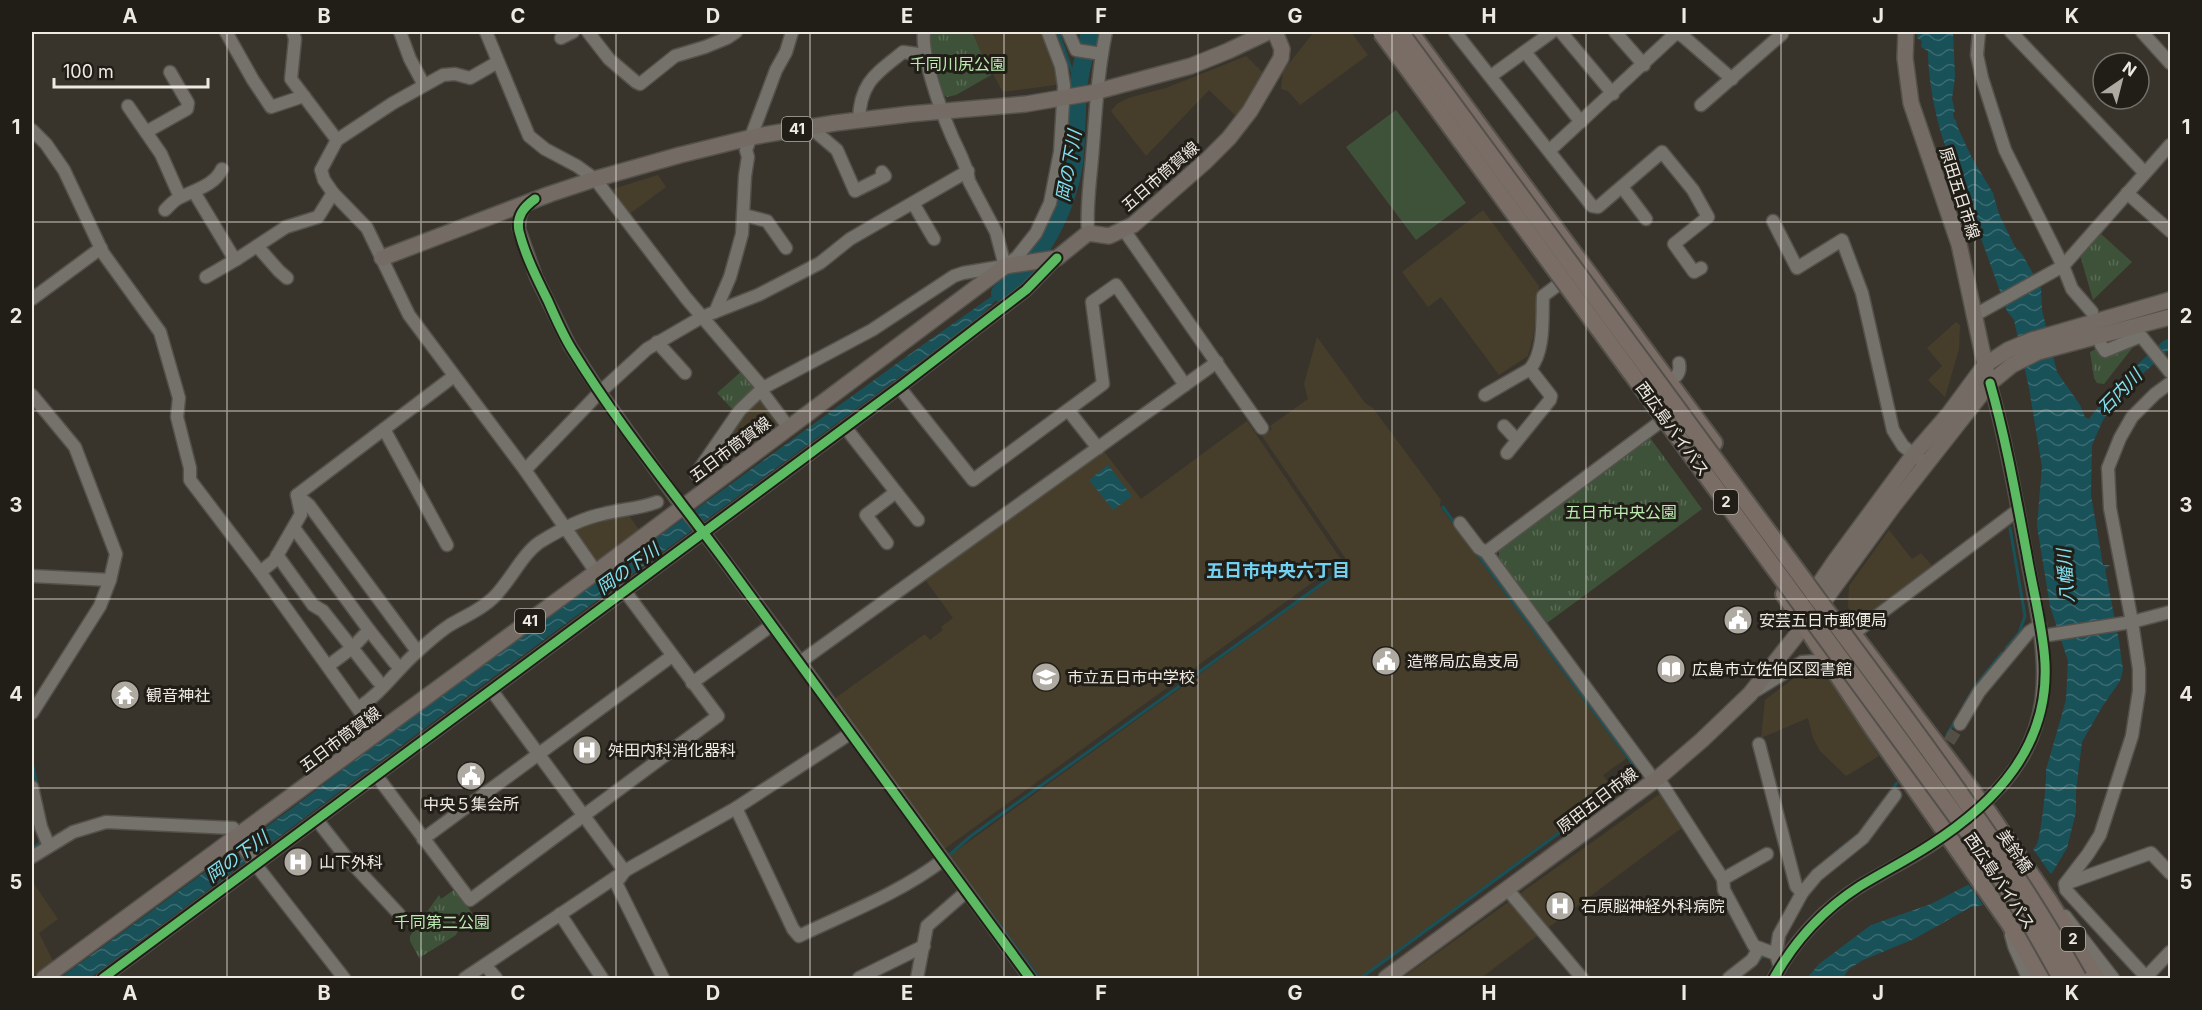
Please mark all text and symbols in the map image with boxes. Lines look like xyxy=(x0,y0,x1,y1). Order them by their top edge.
text: A xyxy=(123,4,138,28)
text: B xyxy=(317,4,331,28)
text: C xyxy=(511,4,525,28)
text: D xyxy=(706,4,720,28)
text: E xyxy=(901,4,913,28)
text: F xyxy=(1095,4,1107,28)
text: G xyxy=(1287,4,1303,28)
text: H xyxy=(1482,4,1496,28)
text: I xyxy=(1681,4,1687,28)
text: J xyxy=(1872,4,1884,28)
text: K xyxy=(2065,4,2079,28)
scale bar xyxy=(54,51,208,89)
north arrow xyxy=(2091,51,2151,111)
park label: 千同川尻公園 xyxy=(910,54,1006,74)
text: N xyxy=(2119,57,2140,80)
text: 100 m xyxy=(63,61,114,82)
text: 1 xyxy=(12,115,20,139)
text: 1 xyxy=(2182,115,2190,139)
road number: 41 xyxy=(782,117,812,141)
water label: 岡の下川 xyxy=(1052,127,1085,203)
street label: 五日市筒賀線 xyxy=(1117,137,1203,215)
street label: 原田五日市線 xyxy=(1936,144,1984,242)
text: 2 xyxy=(10,304,22,328)
text: 2 xyxy=(2180,304,2192,328)
water label: 石内川 xyxy=(2093,363,2147,418)
street label: 西広島バイパス xyxy=(1632,378,1714,480)
street label: 五日市筒賀線 xyxy=(686,412,774,486)
road number: 2 xyxy=(1714,490,1738,514)
text: 3 xyxy=(10,493,22,517)
text: 3 xyxy=(2180,493,2192,517)
park label: 五日市中央公園 xyxy=(1565,502,1677,522)
water label: 岡の下川 xyxy=(592,538,665,598)
water label: 八幡川 xyxy=(2053,546,2078,604)
district label: 五日市中央六丁目 xyxy=(1206,560,1350,581)
public building icon: 安芸五日市郵便局 xyxy=(1722,604,1754,636)
road number: 41 xyxy=(515,609,545,633)
place label: 安芸五日市郵便局 xyxy=(1759,610,1887,630)
public building icon: 造幣局広島支局 xyxy=(1370,645,1402,677)
place label: 造幣局広島支局 xyxy=(1407,651,1519,671)
library icon: 広島市立佐伯区図書館 xyxy=(1655,653,1687,685)
place label: 広島市立佐伯区図書館 xyxy=(1692,659,1852,679)
school or university icon: 市立五日市中学校 xyxy=(1030,661,1062,693)
place label: 市立五日市中学校 xyxy=(1067,667,1195,687)
temple icon: 観音神社 xyxy=(109,679,141,711)
text: 4 xyxy=(9,682,23,706)
text: 4 xyxy=(2179,682,2193,706)
place label: 観音神社 xyxy=(146,685,210,705)
street label: 五日市筒賀線 xyxy=(296,702,384,776)
hospital icon: 舛田内科消化器科 xyxy=(571,734,603,766)
place label: 舛田内科消化器科 xyxy=(608,740,736,760)
public building icon: 中央５集会所 xyxy=(455,760,487,792)
street label: 原田五日市線 xyxy=(1553,763,1641,837)
place label: 中央５集会所 xyxy=(423,794,519,814)
water label: 岡の下川 xyxy=(201,826,274,886)
street label: 美鈴橋 xyxy=(1993,826,2037,876)
street label: 西広島バイパス xyxy=(1960,829,2040,933)
hospital icon: 山下外科 xyxy=(282,846,314,878)
place label: 山下外科 xyxy=(319,852,383,872)
text: 5 xyxy=(10,870,22,894)
text: 5 xyxy=(2180,870,2192,894)
hospital icon: 石原脳神経外科病院 xyxy=(1544,890,1576,922)
place label: 石原脳神経外科病院 xyxy=(1581,896,1725,916)
park label: 千同第二公園 xyxy=(394,912,490,932)
road number: 2 xyxy=(2061,927,2085,951)
text: A xyxy=(123,981,138,1005)
text: B xyxy=(317,981,331,1005)
text: C xyxy=(511,981,525,1005)
text: D xyxy=(706,981,720,1005)
text: E xyxy=(901,981,913,1005)
text: F xyxy=(1095,981,1107,1005)
text: G xyxy=(1287,981,1303,1005)
text: H xyxy=(1482,981,1496,1005)
text: I xyxy=(1681,981,1687,1005)
text: J xyxy=(1872,981,1884,1005)
text: K xyxy=(2065,981,2079,1005)

